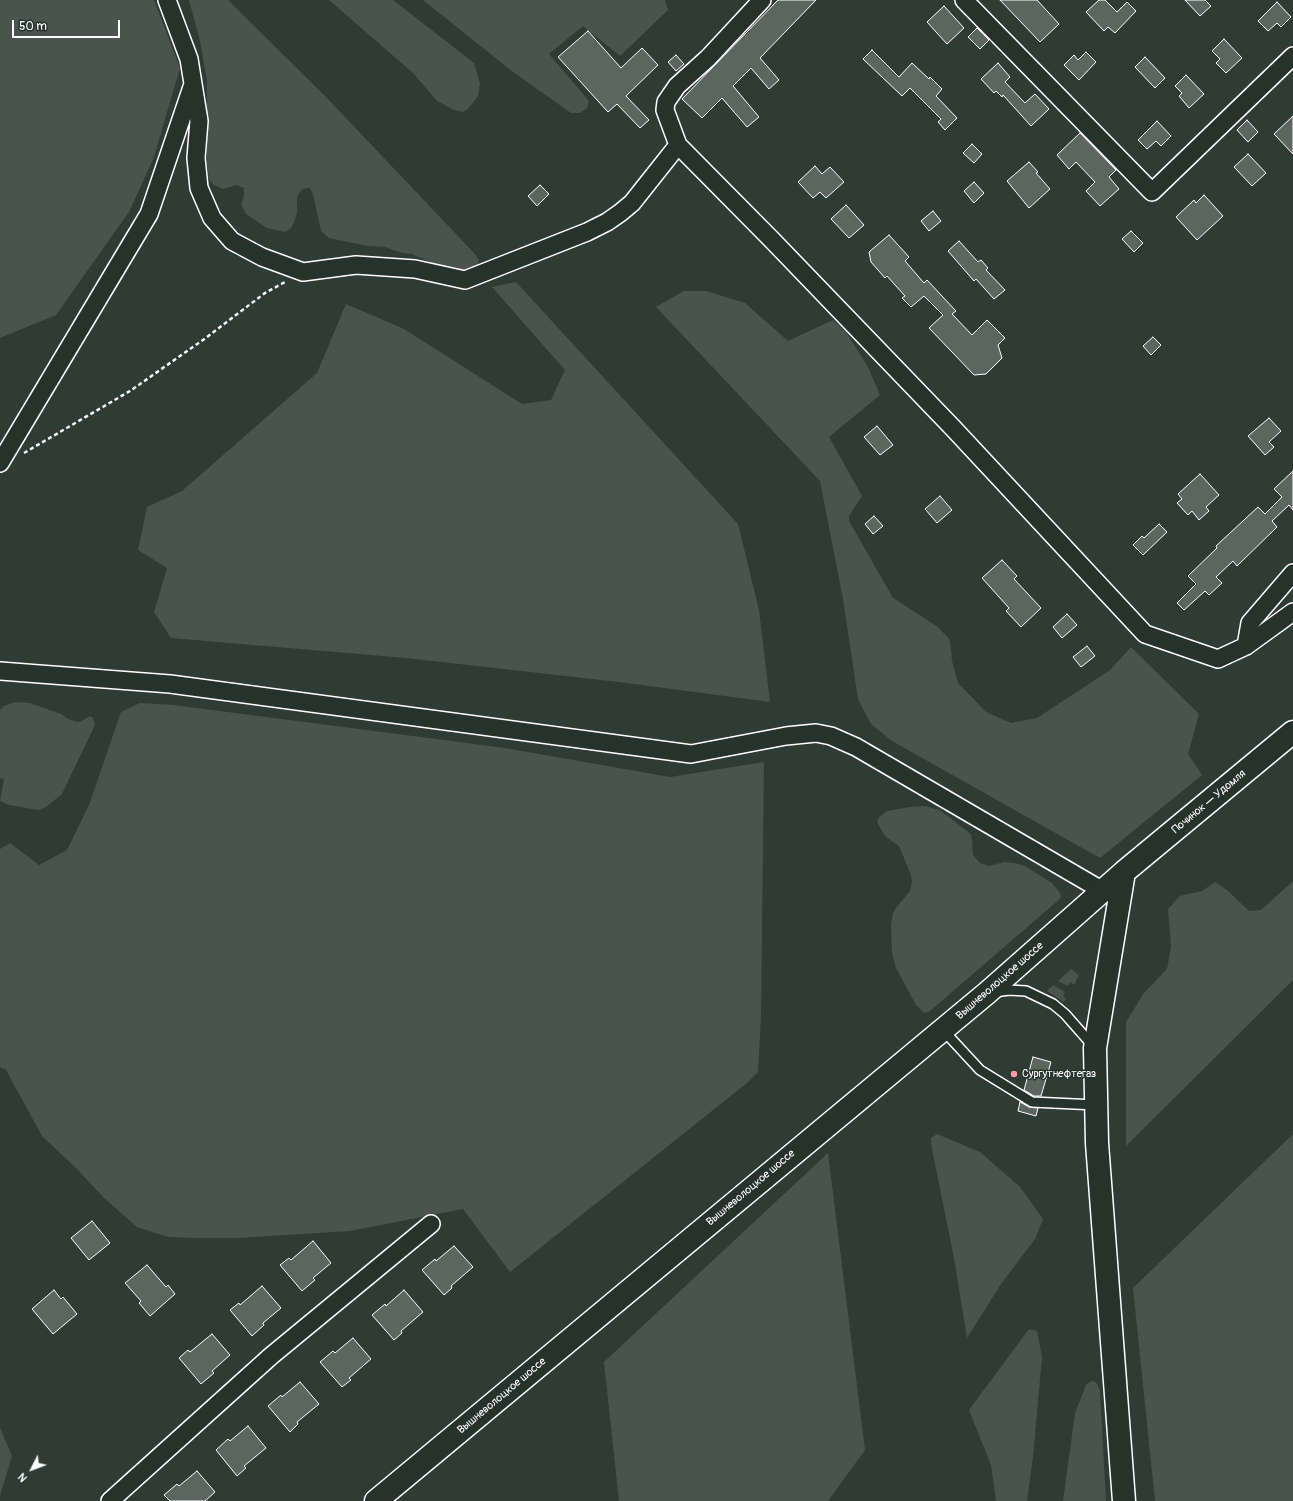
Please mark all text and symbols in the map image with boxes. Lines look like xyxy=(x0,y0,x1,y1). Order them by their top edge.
scale bar xyxy=(14,12,122,38)
text: 50 m xyxy=(19,19,47,34)
street label: Починок — Удомля xyxy=(1169,767,1249,837)
street label: Вышневолоцкое шоссе xyxy=(954,939,1046,1023)
place label: Сургутнефтегаз xyxy=(1022,1067,1096,1081)
marker: Сургутнефтегаз xyxy=(1009,1069,1019,1079)
street label: Вышневолоцкое шоссе xyxy=(704,1147,798,1229)
street label: Вышневолоцкое шоссе xyxy=(455,1355,549,1437)
north arrow xyxy=(12,1449,52,1489)
text: N xyxy=(15,1470,30,1484)

